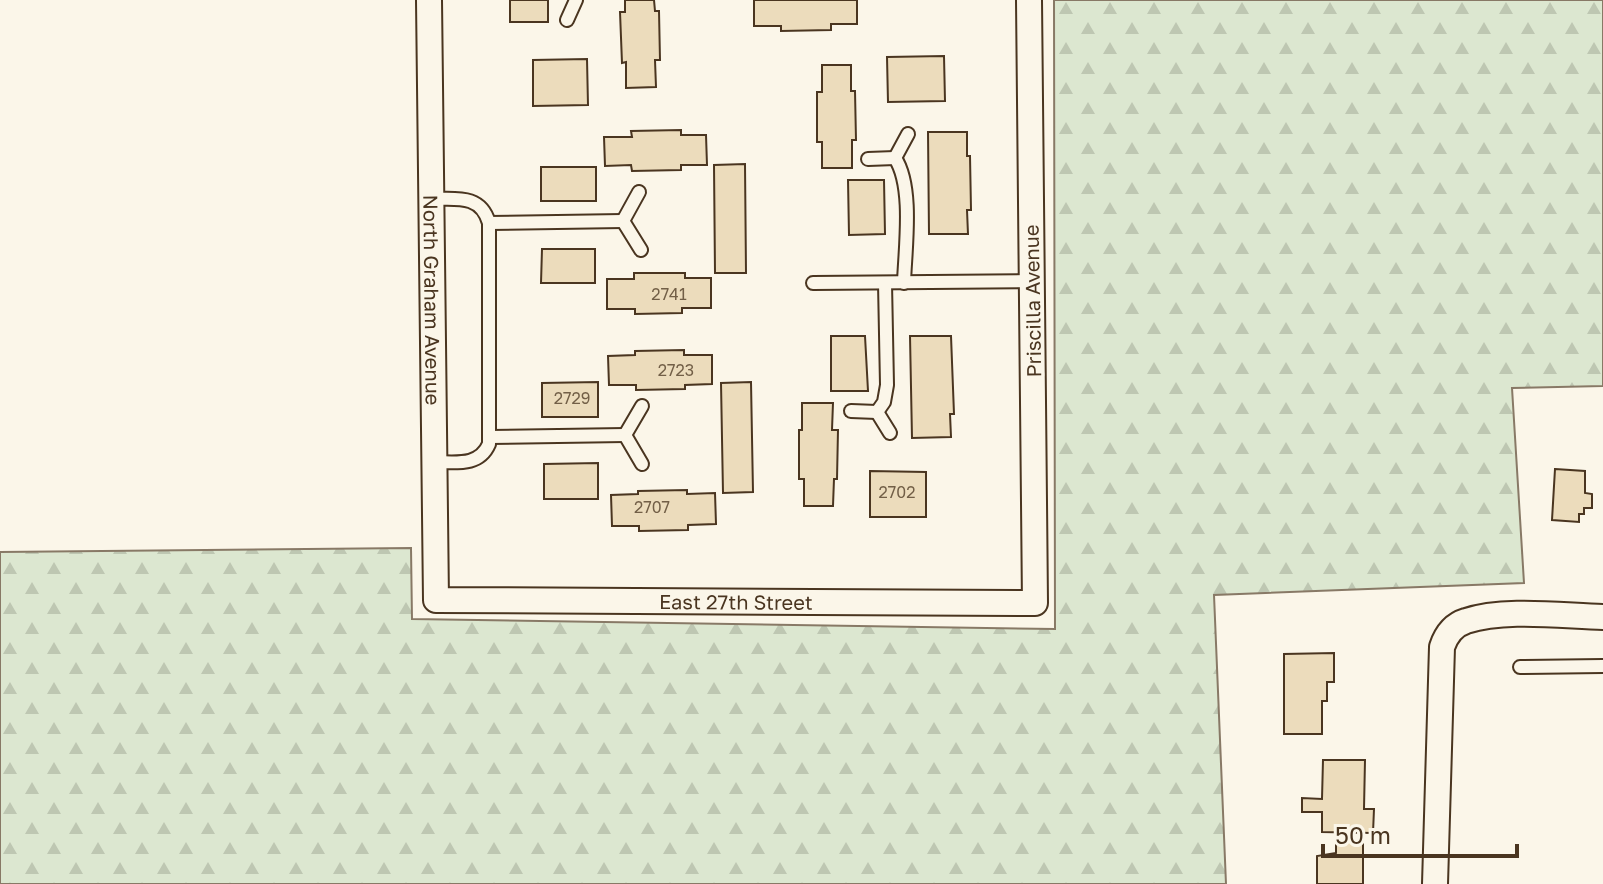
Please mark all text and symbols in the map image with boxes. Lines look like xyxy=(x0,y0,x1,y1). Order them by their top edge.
street label: North Graham Avenue xyxy=(419,194,446,405)
street label: Priscilla Avenue xyxy=(1019,224,1045,378)
house number: 2741 xyxy=(651,284,687,304)
house number: 2723 xyxy=(658,360,694,380)
house number: 2729 xyxy=(554,388,590,408)
house number: 2702 xyxy=(879,482,915,502)
house number: 2707 xyxy=(634,497,670,517)
street label: East 27th Street xyxy=(659,589,813,614)
scale bar xyxy=(1323,808,1517,858)
text: 50 m xyxy=(1335,820,1391,849)

